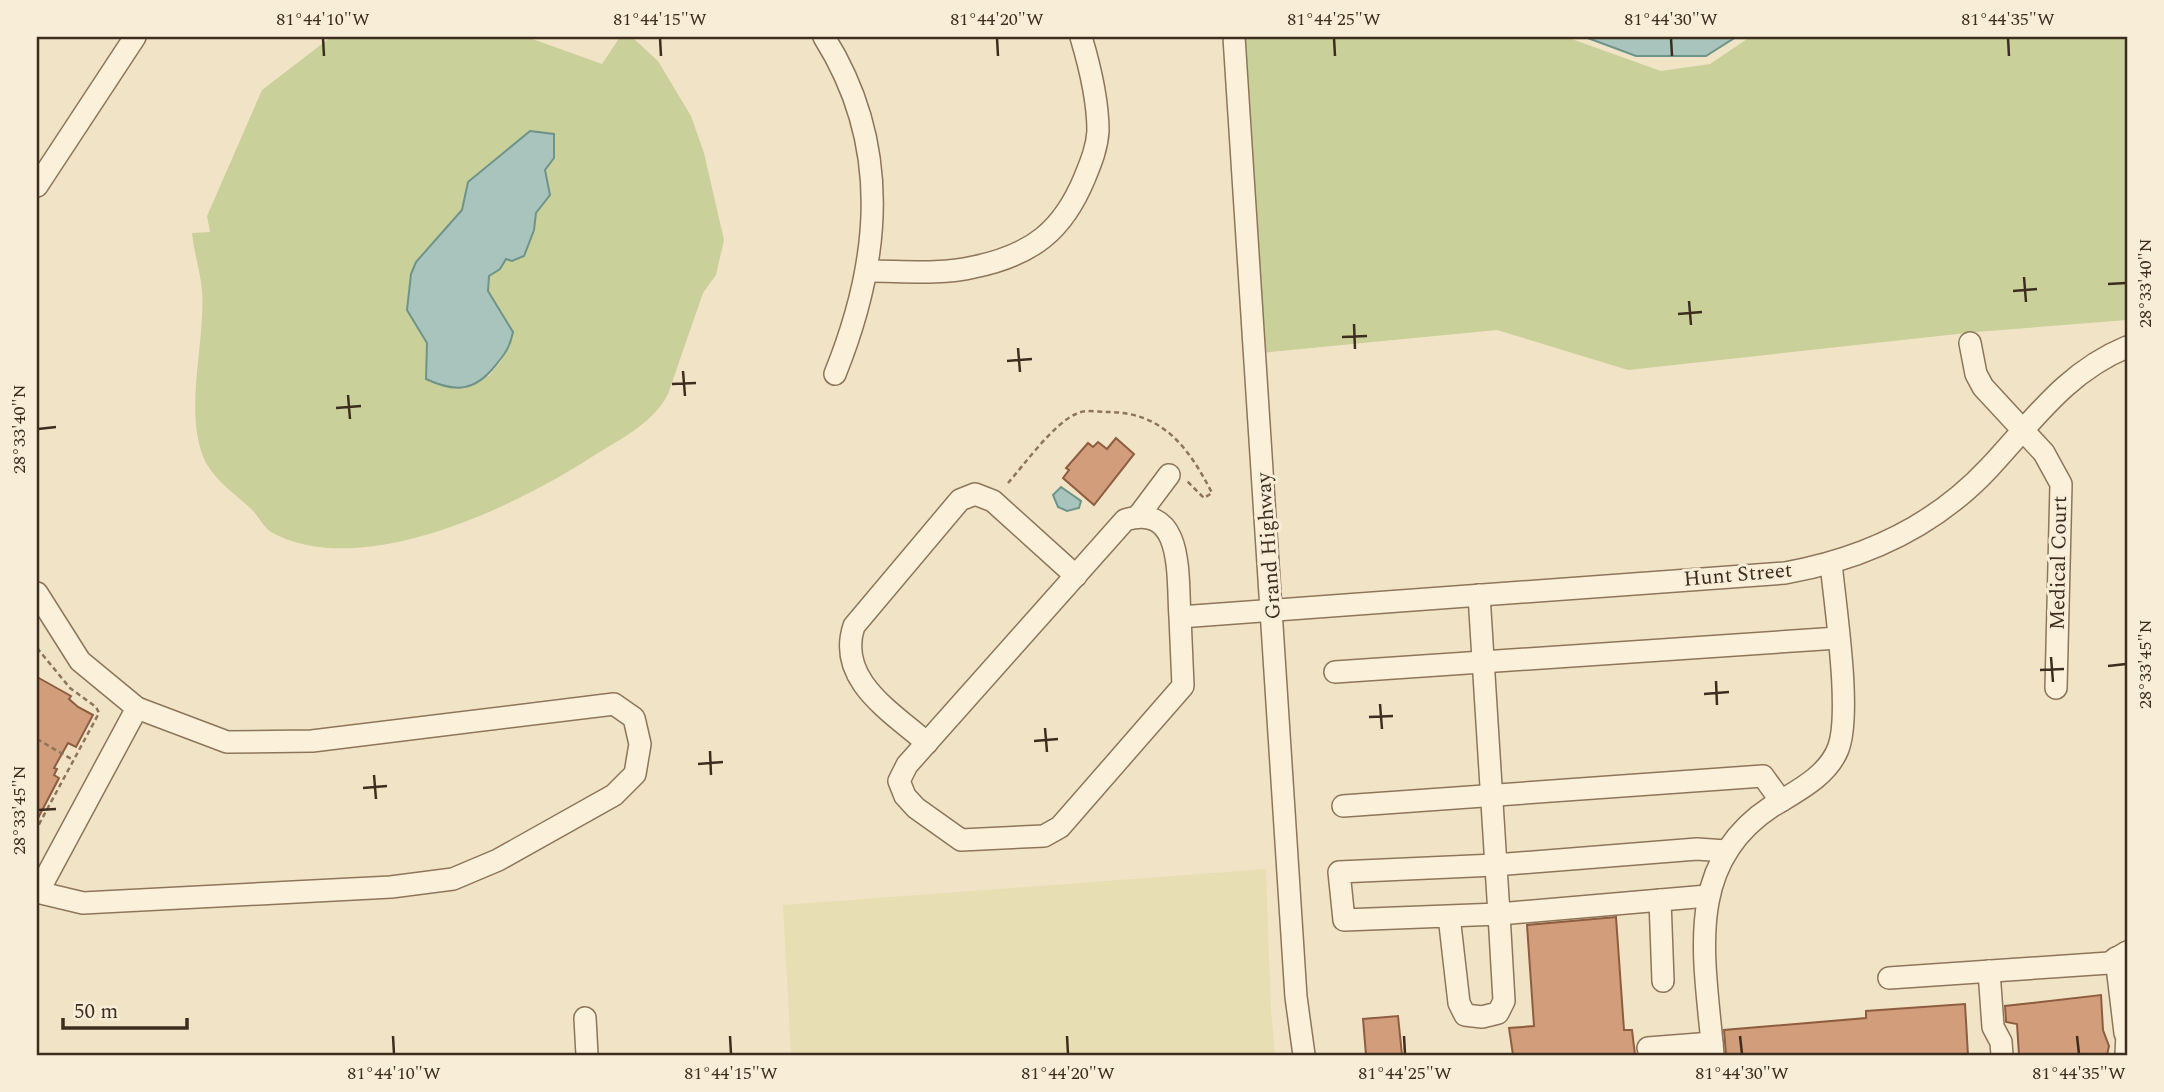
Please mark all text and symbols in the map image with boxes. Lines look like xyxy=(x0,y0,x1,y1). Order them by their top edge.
text: 81°44'10"W xyxy=(276,6,370,33)
text: 81°44'15"W xyxy=(613,6,707,33)
text: 81°44'20"W xyxy=(950,6,1044,33)
text: 81°44'25"W xyxy=(1287,6,1381,33)
text: 81°44'30"W xyxy=(1624,6,1718,33)
text: 81°44'35"W xyxy=(1961,6,2055,33)
text: 28°33'40"N xyxy=(2132,238,2159,328)
text: 28°33'40"N xyxy=(6,384,33,474)
street label: Grand Highway xyxy=(1248,471,1290,620)
street label: Medical Court xyxy=(2042,496,2076,630)
street label: Hunt Street xyxy=(1682,554,1794,596)
text: 28°33'45"N xyxy=(2132,619,2159,709)
text: 28°33'45"N xyxy=(6,765,33,855)
scale bar xyxy=(63,987,187,1031)
text: 50 m xyxy=(74,996,118,1028)
text: 81°44'10"W xyxy=(347,1060,441,1087)
text: 81°44'15"W xyxy=(684,1060,778,1087)
text: 81°44'20"W xyxy=(1021,1060,1115,1087)
text: 81°44'25"W xyxy=(1358,1060,1452,1087)
text: 81°44'30"W xyxy=(1695,1060,1789,1087)
text: 81°44'35"W xyxy=(2032,1060,2126,1087)

